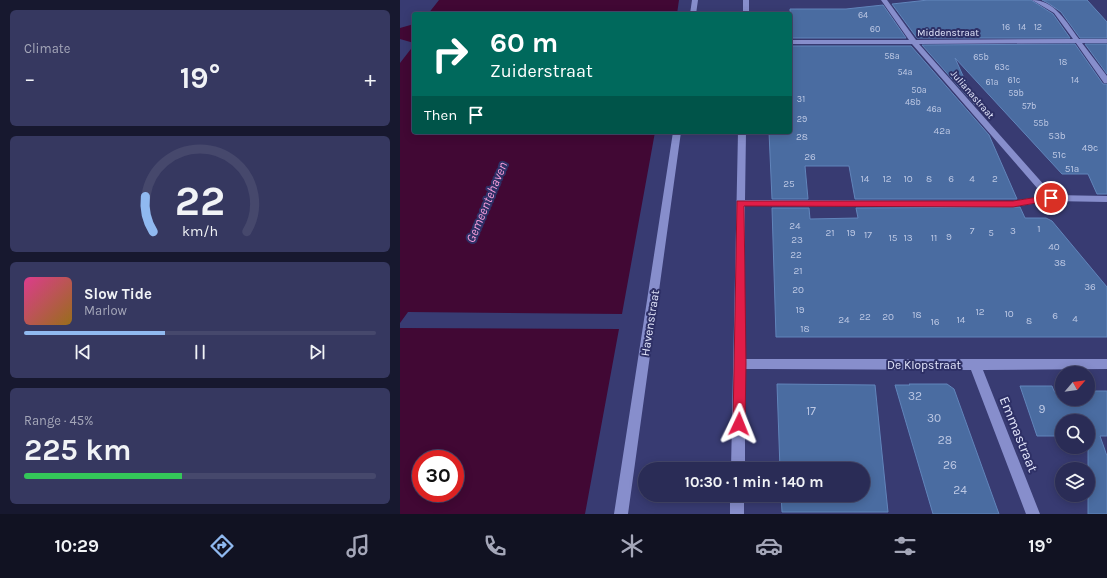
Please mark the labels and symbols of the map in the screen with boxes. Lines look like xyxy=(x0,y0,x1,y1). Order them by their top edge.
house number: 64 xyxy=(858,10,868,20)
house number: 16 xyxy=(1002,22,1010,32)
house number: 14 xyxy=(1018,22,1026,32)
house number: 12 xyxy=(1034,22,1042,32)
house number: 60 xyxy=(870,24,880,34)
street label: Middenstraat xyxy=(917,27,979,39)
house number: 58a xyxy=(884,51,900,61)
house number: 65b xyxy=(973,52,989,62)
house number: 18 xyxy=(1059,57,1068,67)
house number: 63c xyxy=(994,62,1010,72)
house number: 54a xyxy=(897,67,913,77)
street label: Julianastraat xyxy=(948,68,997,122)
house number: 61c xyxy=(1008,75,1021,85)
house number: 14 xyxy=(1071,75,1079,85)
house number: 61a xyxy=(985,77,999,87)
house number: 50a xyxy=(911,85,927,95)
house number: 59b xyxy=(1008,88,1024,98)
house number: 31 xyxy=(797,94,805,104)
house number: 48b xyxy=(905,97,921,107)
house number: 57b xyxy=(1022,101,1036,111)
house number: 46a xyxy=(926,104,942,114)
house number: 29 xyxy=(797,114,807,124)
house number: 55b xyxy=(1033,118,1049,128)
house number: 42a xyxy=(934,125,950,137)
house number: 53b xyxy=(1048,130,1066,142)
house number: 28 xyxy=(796,131,808,143)
house number: 49c xyxy=(1082,142,1098,154)
house number: 51c xyxy=(1052,149,1066,161)
house number: 26 xyxy=(804,151,816,163)
water label: Gemeentehaven xyxy=(463,159,510,245)
house number: 51a xyxy=(1065,163,1079,175)
house number: 14 xyxy=(861,173,870,185)
house number: 12 xyxy=(882,173,892,185)
house number: 10 xyxy=(903,173,913,185)
house number: 8 xyxy=(926,173,932,185)
house number: 6 xyxy=(948,173,954,185)
house number: 4 xyxy=(969,173,975,185)
house number: 2 xyxy=(992,173,998,185)
house number: 25 xyxy=(783,178,795,190)
pin xyxy=(1034,181,1068,215)
house number: 24 xyxy=(789,220,801,232)
house number: 1 xyxy=(1037,223,1041,235)
house number: 7 xyxy=(970,225,975,237)
house number: 3 xyxy=(1010,225,1016,237)
house number: 21 xyxy=(825,227,835,239)
house number: 19 xyxy=(846,227,856,239)
house number: 5 xyxy=(988,227,994,239)
house number: 17 xyxy=(864,229,872,241)
house number: 9 xyxy=(946,231,952,243)
house number: 15 xyxy=(889,232,898,244)
house number: 13 xyxy=(903,232,913,244)
house number: 11 xyxy=(931,232,937,244)
house number: 23 xyxy=(791,234,803,246)
house number: 40 xyxy=(1048,241,1060,253)
house number: 22 xyxy=(790,249,802,261)
house number: 38 xyxy=(1054,257,1066,269)
house number: 21 xyxy=(793,265,803,277)
house number: 36 xyxy=(1084,281,1096,293)
house number: 20 xyxy=(792,284,804,296)
street label: Havenstraat xyxy=(638,288,662,357)
house number: 19 xyxy=(795,304,805,316)
house number: 12 xyxy=(975,306,985,318)
house number: 10 xyxy=(1004,308,1014,320)
house number: 18 xyxy=(912,309,922,321)
house number: 6 xyxy=(1052,310,1058,322)
house number: 22 xyxy=(859,311,871,323)
house number: 20 xyxy=(882,311,894,323)
house number: 4 xyxy=(1072,313,1078,325)
house number: 24 xyxy=(838,314,850,326)
house number: 14 xyxy=(957,314,966,326)
house number: 8 xyxy=(1026,315,1032,327)
house number: 16 xyxy=(930,316,940,328)
house number: 18 xyxy=(800,323,810,335)
street label: De Klopstraat xyxy=(887,358,961,372)
north arrow xyxy=(1055,366,1095,406)
house number: 32 xyxy=(908,389,922,403)
street label: Emmastraat xyxy=(996,394,1041,475)
house number: 9 xyxy=(1039,402,1046,416)
position arrow xyxy=(718,403,760,445)
house number: 17 xyxy=(806,404,816,418)
house number: 30 xyxy=(927,411,941,425)
house number: 28 xyxy=(938,433,952,447)
speed limit sign: 30 xyxy=(412,450,464,502)
house number: 26 xyxy=(943,458,957,472)
house number: 24 xyxy=(953,483,967,497)

